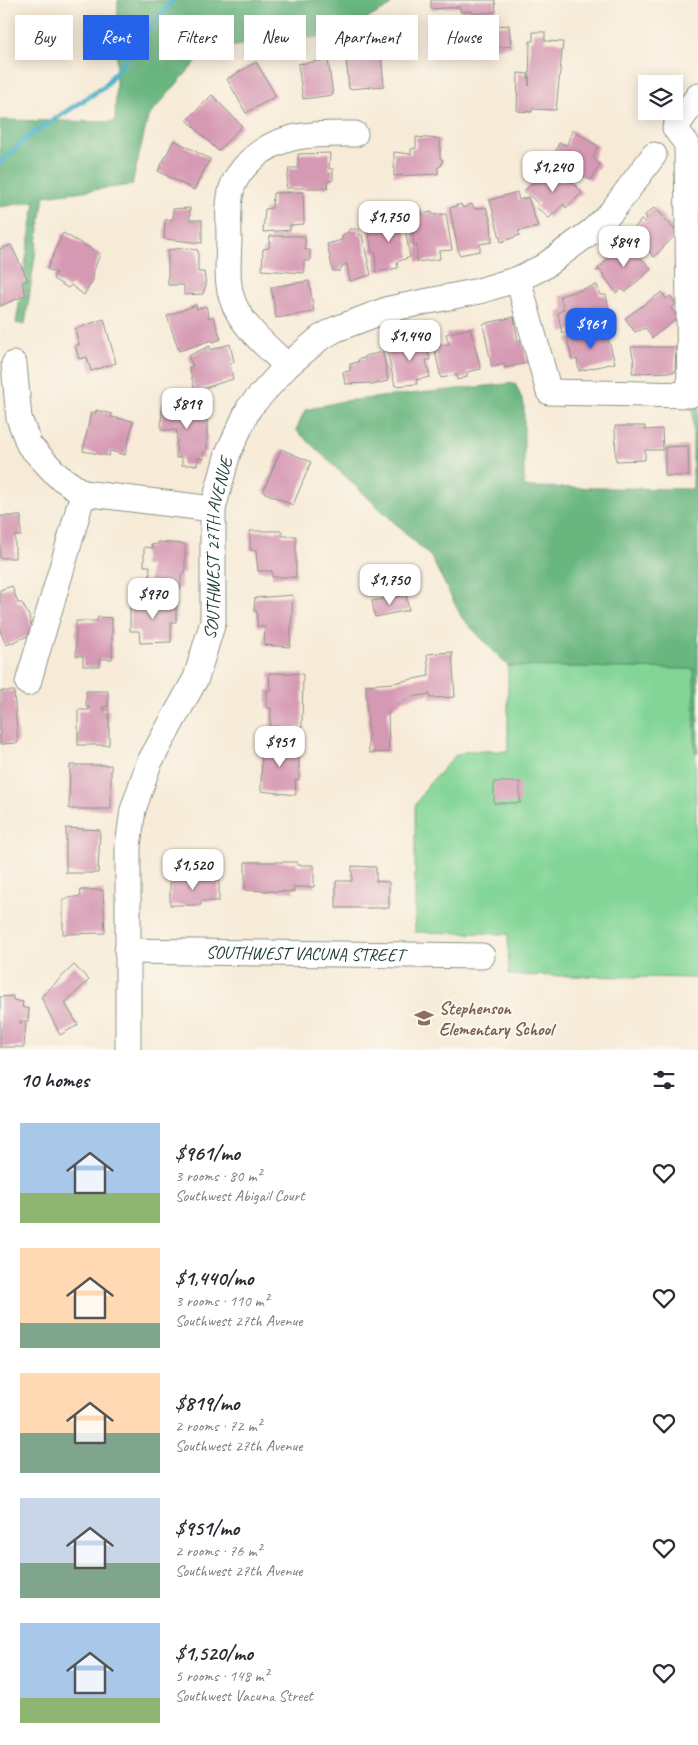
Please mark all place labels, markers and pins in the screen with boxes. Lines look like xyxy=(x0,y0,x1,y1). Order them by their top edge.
pin: $1,240 xyxy=(512,150,594,193)
pin: $1,750 xyxy=(348,200,430,243)
pin: $849 xyxy=(594,226,654,268)
pin: $961 xyxy=(561,308,621,350)
pin: $1,440 xyxy=(369,320,451,362)
pin: $819 xyxy=(157,388,217,430)
pin: $1,750 xyxy=(349,564,431,606)
pin: $970 xyxy=(123,578,183,620)
pin: $951 xyxy=(250,726,310,768)
pin: $1,520 xyxy=(152,848,234,891)
place label: Stephenson Elementary School xyxy=(439,997,557,1040)
school or university icon: Stephenson Elementary School xyxy=(413,1007,435,1029)

